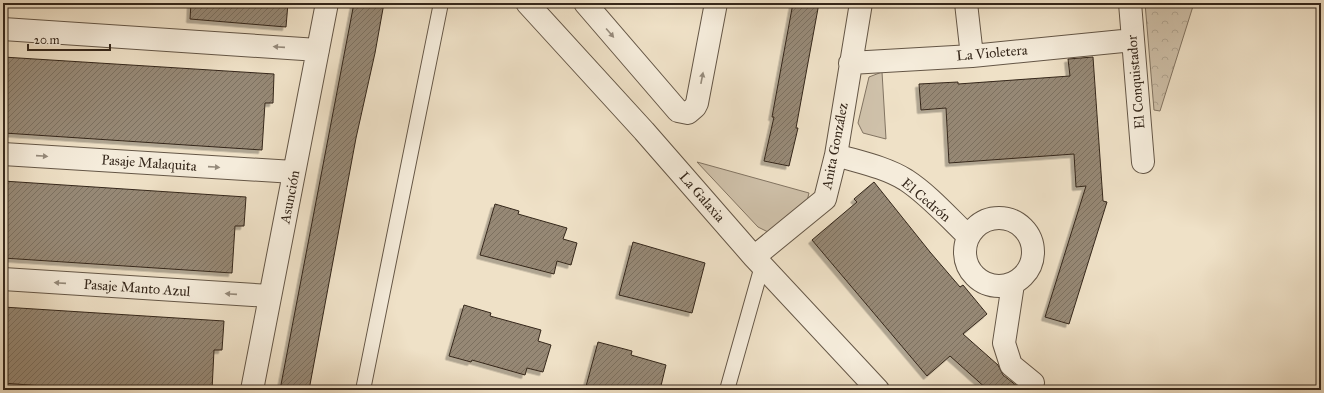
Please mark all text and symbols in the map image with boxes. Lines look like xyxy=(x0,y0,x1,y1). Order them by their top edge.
scale bar xyxy=(28,26,110,52)
one-way arrow xyxy=(605,28,614,37)
text: 20 m xyxy=(34,33,60,47)
street label: El Conquistador xyxy=(1123,33,1150,130)
street label: La Violetera xyxy=(956,41,1028,65)
one-way arrow xyxy=(273,44,285,51)
one-way arrow xyxy=(699,72,705,84)
street label: Anita González xyxy=(818,101,852,192)
street label: Pasaje Malaquita xyxy=(101,151,197,176)
one-way arrow xyxy=(36,153,48,160)
one-way arrow xyxy=(208,164,221,170)
street label: Asunción xyxy=(276,168,304,226)
street label: La Galaxia xyxy=(676,168,729,226)
street label: El Cedrón xyxy=(898,174,954,226)
street label: Pasaje Manto Azul xyxy=(83,276,191,300)
one-way arrow xyxy=(54,279,66,286)
one-way arrow xyxy=(225,290,237,297)

